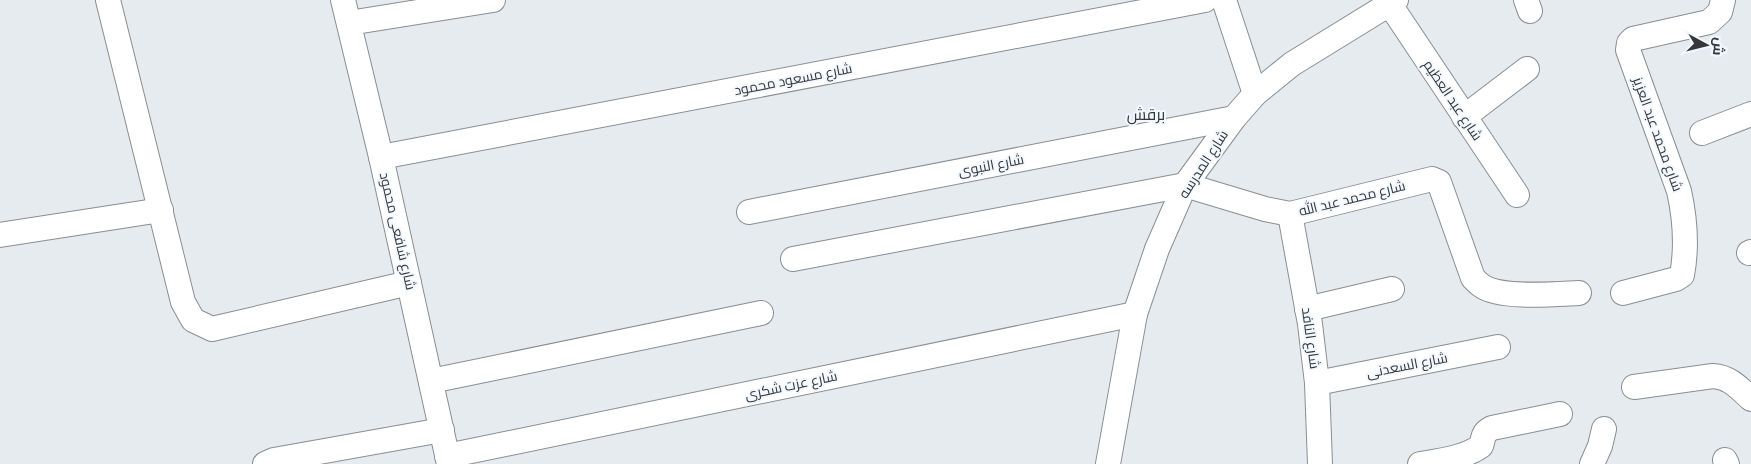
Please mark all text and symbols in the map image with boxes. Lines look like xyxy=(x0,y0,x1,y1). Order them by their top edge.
north arrow xyxy=(1681,20,1731,70)
text: ش xyxy=(1708,36,1731,57)
street label: شارع عبد العظيم xyxy=(1419,55,1488,144)
street label: شارع مسعود محمود xyxy=(732,57,854,100)
street label: شارع محمد عبد العزيز xyxy=(1628,73,1689,194)
district label: برقش xyxy=(1127,102,1165,126)
street label: شارع المدرسه xyxy=(1173,125,1233,202)
street label: شارع النبوى xyxy=(956,148,1026,181)
street label: شارع شافعى محمود xyxy=(375,170,422,292)
street label: شارع محمد عبد الله xyxy=(1296,174,1407,221)
street label: شارع النافد xyxy=(1297,306,1326,370)
street label: شارع السعدنى xyxy=(1364,346,1449,383)
street label: شارع عزت شكرى xyxy=(743,364,839,405)

